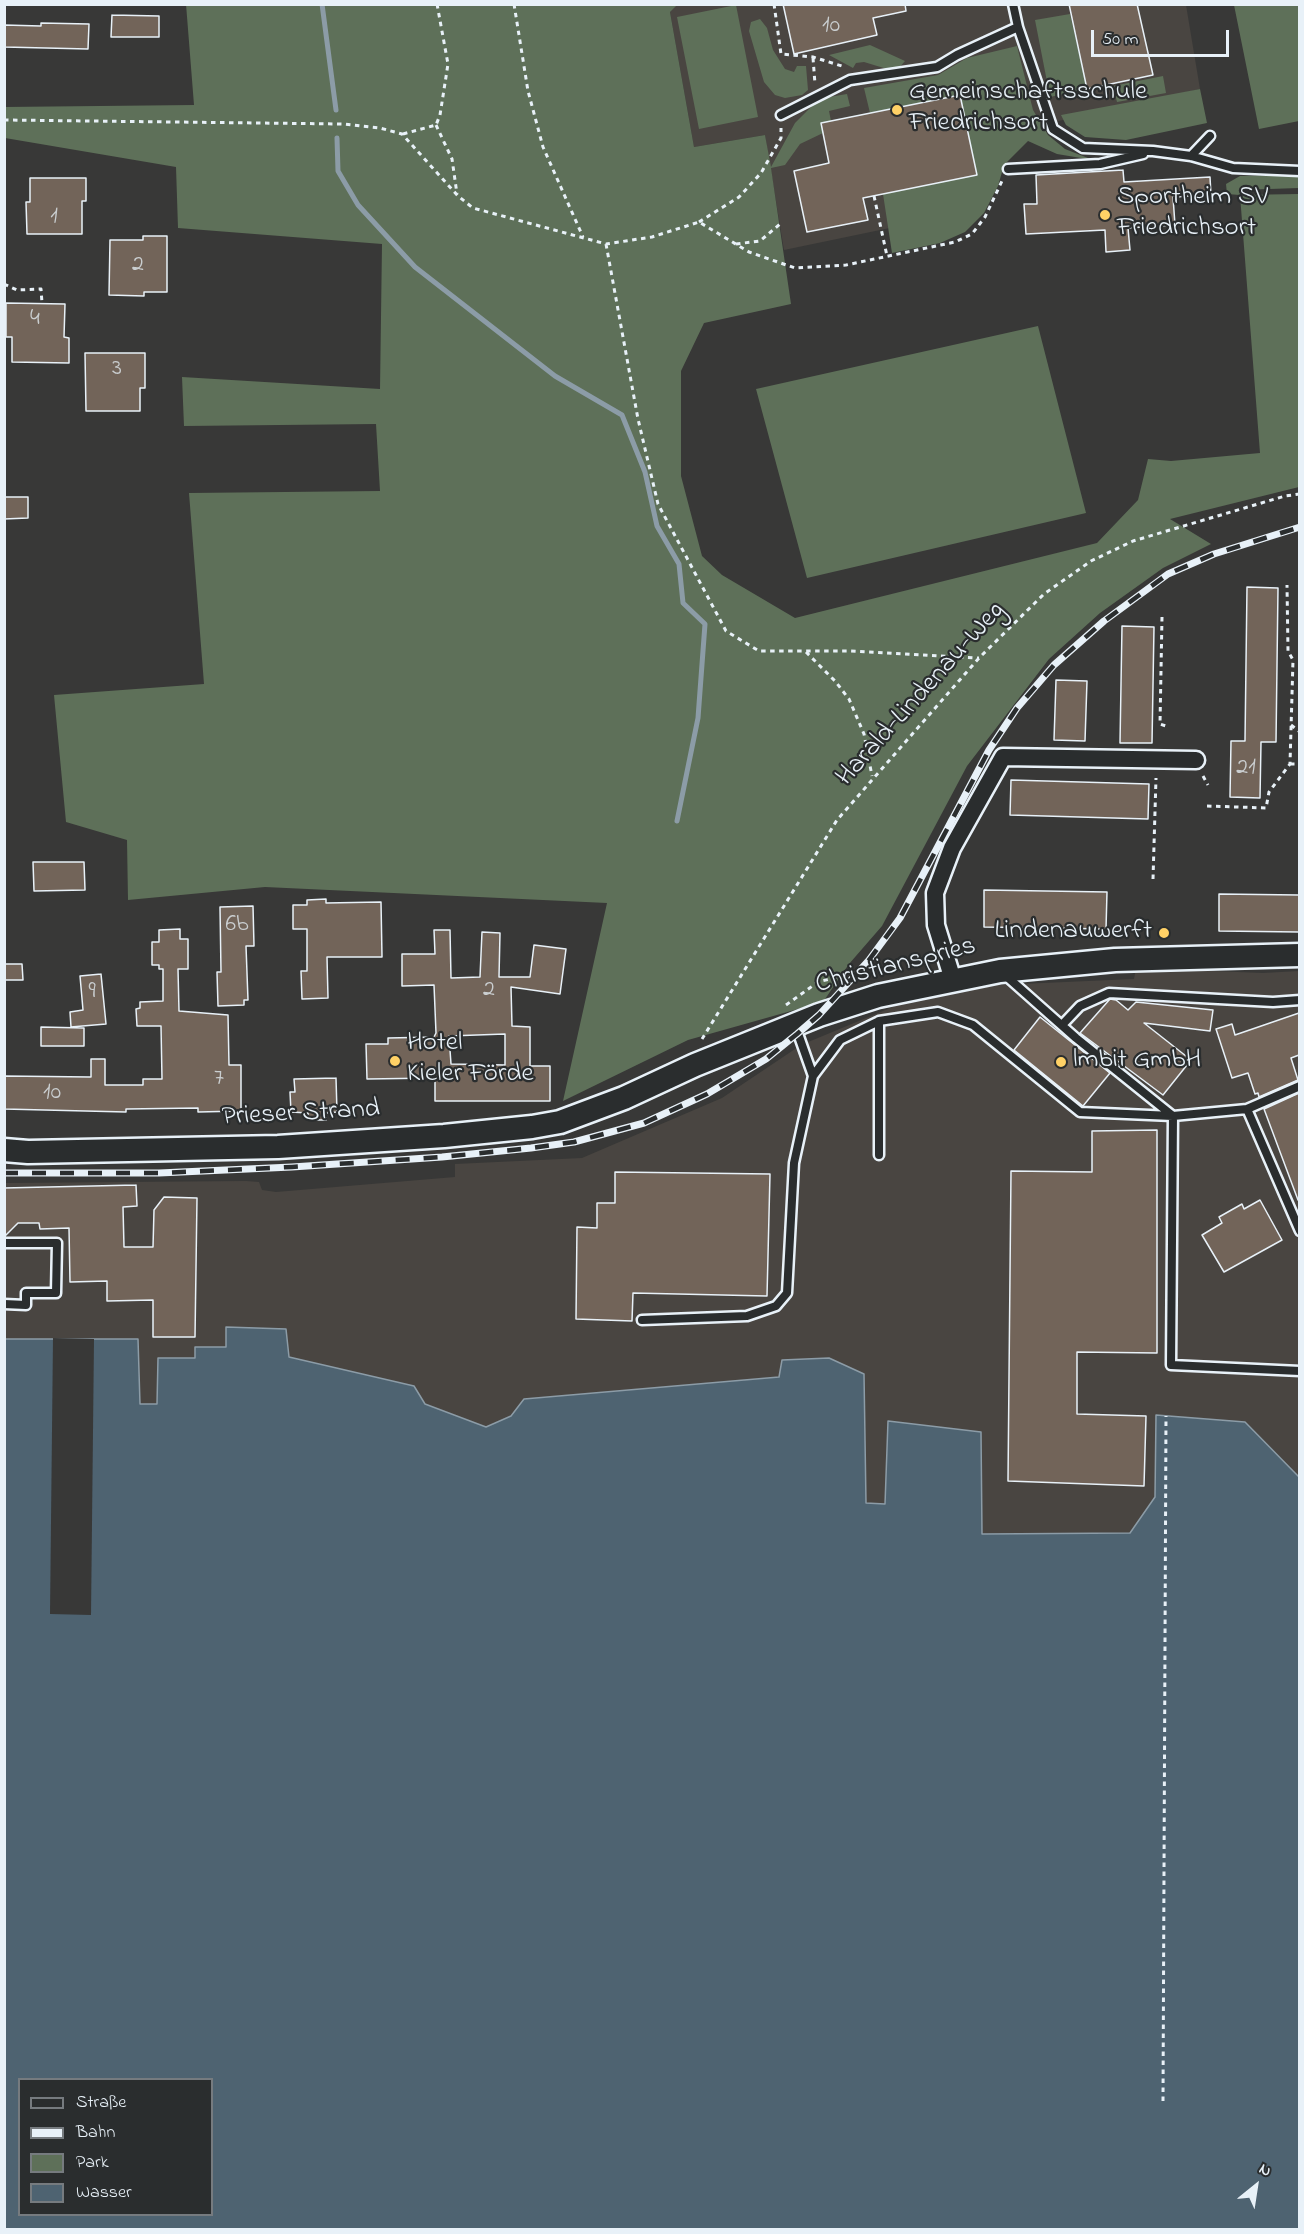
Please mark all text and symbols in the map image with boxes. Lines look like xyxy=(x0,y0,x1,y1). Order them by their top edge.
house number: 10 xyxy=(822,13,840,41)
scale bar xyxy=(1094,18,1232,56)
text: 50 m xyxy=(1102,27,1139,53)
place label: Gemeinschaftsschule Friedrichsort xyxy=(909,78,1147,141)
marker: Gemeinschaftsschule Friedrichsort xyxy=(890,103,904,117)
place label: Sportheim SV Friedrichsort xyxy=(1117,183,1268,246)
house number: 1 xyxy=(50,204,58,232)
marker: Sportheim SV Friedrichsort xyxy=(1098,208,1112,222)
house number: 2 xyxy=(132,252,144,280)
house number: 4 xyxy=(30,306,40,334)
house number: 3 xyxy=(112,356,122,384)
street label: Harald-Lindenau-Weg xyxy=(831,596,1013,794)
house number: 21 xyxy=(1236,755,1256,783)
house number: 6b xyxy=(225,912,249,940)
place label: Lindenauwerft xyxy=(995,917,1152,949)
marker: Lindenauwerft xyxy=(1157,926,1171,940)
street label: Christianspries xyxy=(813,931,979,1003)
house number: 2 xyxy=(483,977,495,1005)
house number: 9 xyxy=(88,979,96,1007)
place label: Hotel Kieler Förde xyxy=(407,1029,534,1092)
place label: lmbit GmbH xyxy=(1073,1046,1201,1078)
marker: Hotel Kieler Förde xyxy=(388,1054,402,1068)
marker: lmbit GmbH xyxy=(1054,1055,1068,1069)
house number: 7 xyxy=(214,1066,224,1094)
house number: 10 xyxy=(43,1080,61,1108)
street label: Prieser Strand xyxy=(221,1095,381,1135)
legend xyxy=(18,2078,213,2216)
text: Straße xyxy=(76,2090,126,2116)
text: Bahn xyxy=(76,2120,115,2146)
text: Park xyxy=(76,2150,109,2176)
north arrow xyxy=(1226,2156,1286,2216)
text: N xyxy=(1254,2157,1276,2184)
text: Wasser xyxy=(76,2180,132,2206)

